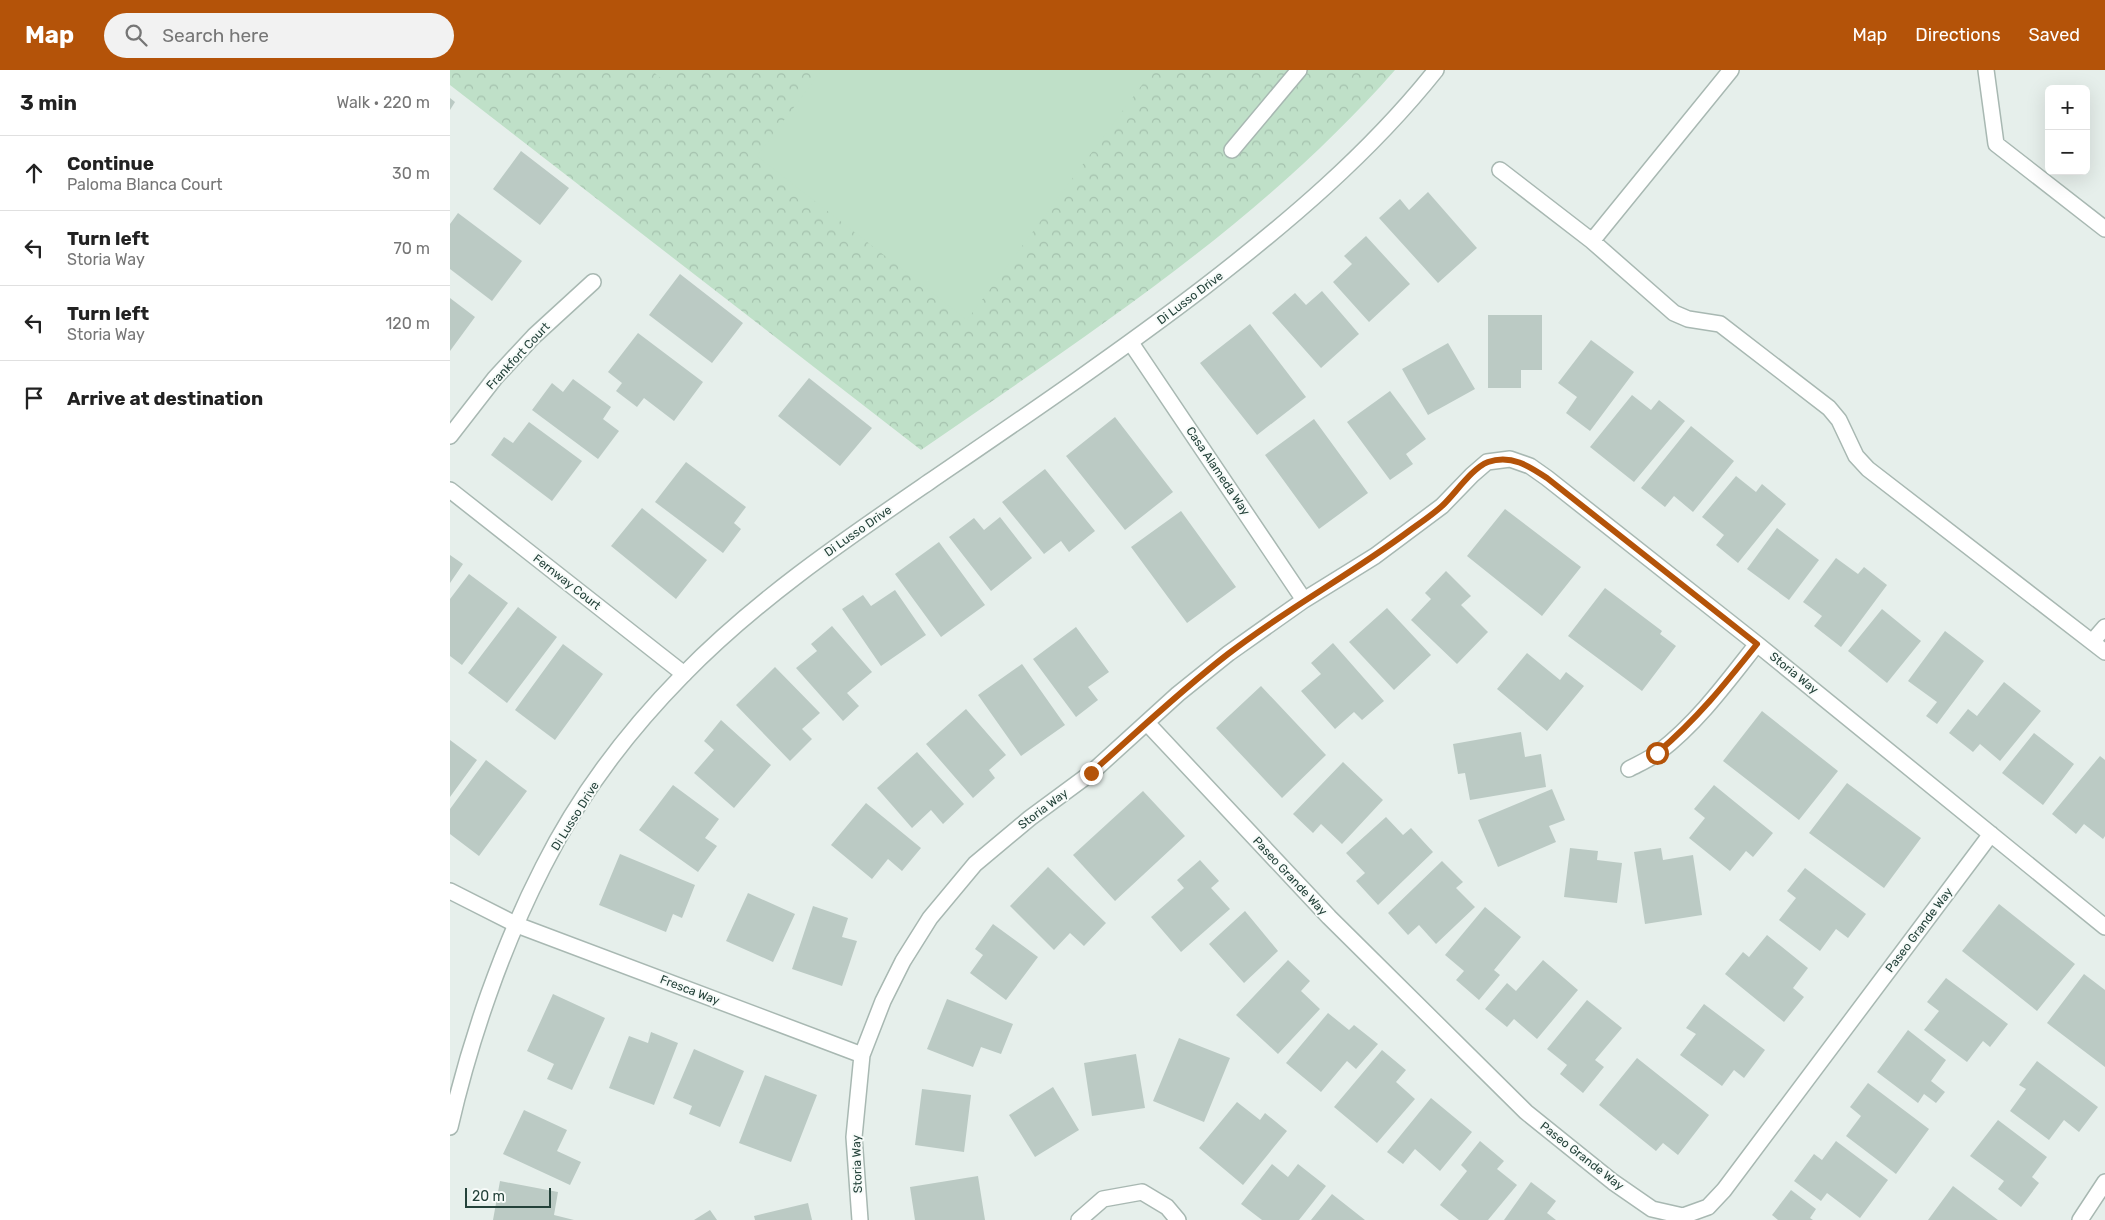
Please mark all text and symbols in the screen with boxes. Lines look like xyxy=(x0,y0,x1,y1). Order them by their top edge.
search box xyxy=(104,13,454,58)
text: Map xyxy=(25,21,74,49)
icon: search xyxy=(122,21,150,49)
text: Search here xyxy=(162,24,269,47)
text: Map xyxy=(1852,24,1887,46)
text: Directions xyxy=(1915,24,2001,46)
text: Saved xyxy=(2029,24,2080,46)
map controls xyxy=(2045,85,2090,175)
button: + xyxy=(2045,85,2090,130)
text: 3 min xyxy=(20,90,77,115)
text: Walk · 220 m xyxy=(337,93,430,112)
button: − xyxy=(2045,130,2090,175)
text: Continue xyxy=(67,152,154,175)
icon: ahead xyxy=(20,159,48,187)
text: 30 m xyxy=(392,164,430,183)
text: Paloma Blanca Court xyxy=(67,175,223,194)
text: Turn left xyxy=(67,227,149,250)
icon: left xyxy=(20,234,48,262)
text: 70 m xyxy=(393,239,430,258)
text: Storia Way xyxy=(67,250,145,269)
street label: Di Lusso Drive xyxy=(1154,269,1226,327)
text: Turn left xyxy=(67,302,149,325)
icon: left xyxy=(20,309,48,337)
text: 120 m xyxy=(385,314,430,333)
street label: Frankfort Court xyxy=(483,319,553,392)
text: Storia Way xyxy=(67,325,145,344)
icon: arrive xyxy=(20,384,48,412)
text: Arrive at destination xyxy=(67,387,263,410)
street label: Casa Alameda Way xyxy=(1183,424,1253,518)
street label: Di Lusso Drive xyxy=(822,502,895,559)
street label: Fernway Court xyxy=(530,551,604,613)
street label: Storia Way xyxy=(1767,649,1821,697)
route start xyxy=(1646,742,1669,765)
route end xyxy=(1080,762,1103,785)
street label: Di Lusso Drive xyxy=(548,779,602,853)
street label: Storia Way xyxy=(1015,786,1071,832)
street label: Paseo Grande Way xyxy=(1250,834,1330,919)
street label: Paseo Grande Way xyxy=(1883,885,1956,975)
street label: Fresca Way xyxy=(658,972,722,1008)
street label: Paseo Grande Way xyxy=(1537,1119,1627,1193)
street label: Storia Way xyxy=(849,1134,865,1193)
scale bar xyxy=(465,1185,551,1208)
text: 20 m xyxy=(472,1188,505,1205)

